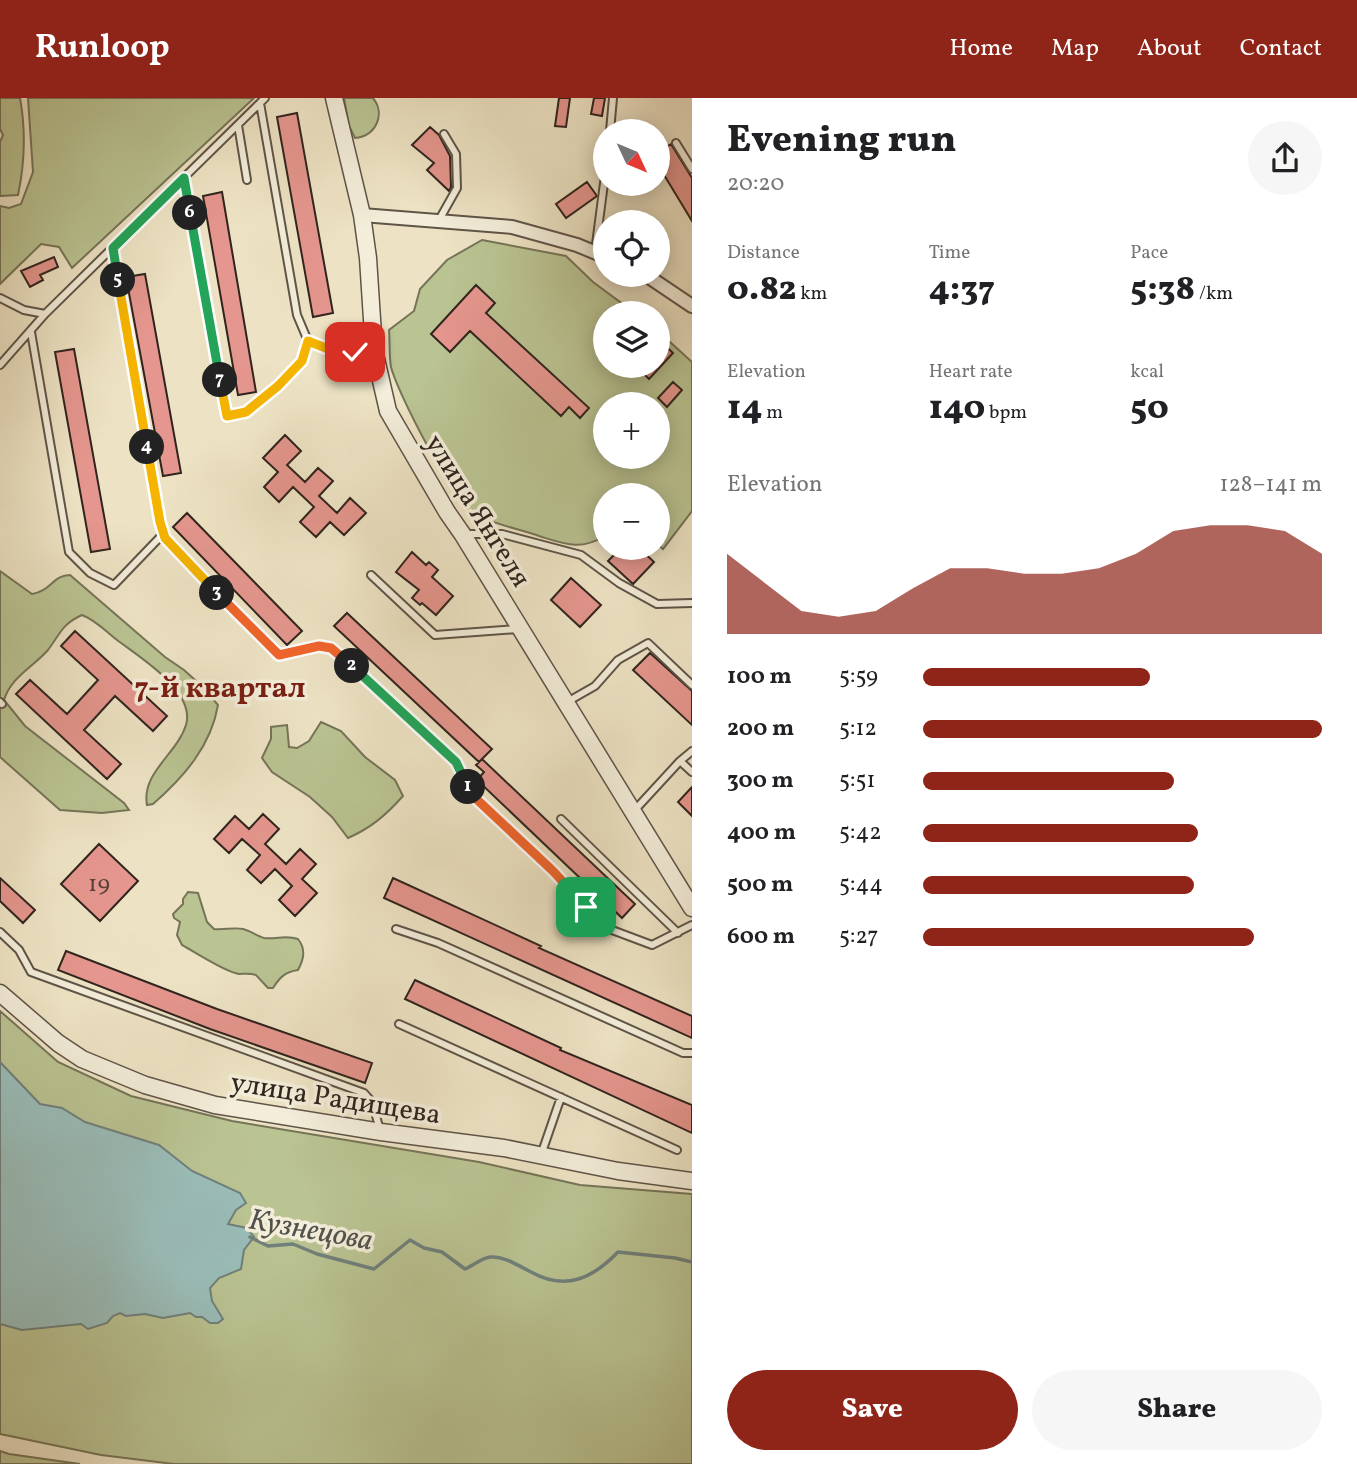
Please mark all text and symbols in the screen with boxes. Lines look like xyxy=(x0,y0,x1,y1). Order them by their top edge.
text: Runloop xyxy=(35,26,170,72)
text: Home xyxy=(949,32,1013,66)
text: Map xyxy=(1051,32,1099,66)
text: About xyxy=(1137,32,1202,66)
text: Contact xyxy=(1240,32,1322,66)
text: Evening run xyxy=(727,115,957,168)
north arrow xyxy=(593,119,670,196)
map controls xyxy=(593,119,670,560)
button: share xyxy=(1248,121,1322,195)
text: 20:20 xyxy=(727,168,784,200)
pin: 6 xyxy=(172,195,208,230)
text: 6 xyxy=(184,199,195,225)
button: locate xyxy=(593,210,670,287)
text: Distance xyxy=(727,240,800,266)
text: Time xyxy=(929,240,970,266)
text: Pace xyxy=(1130,240,1168,266)
pin: 5 xyxy=(100,262,136,298)
text: 5 xyxy=(113,266,122,292)
text: 0.82 xyxy=(727,266,796,314)
text: 4:37 xyxy=(929,266,995,314)
text: 5:38 xyxy=(1130,266,1195,314)
text: km xyxy=(796,281,827,307)
text: /km xyxy=(1195,281,1233,307)
button: layers xyxy=(593,301,670,378)
pin xyxy=(325,322,385,382)
icon: check xyxy=(336,333,374,371)
text: Elevation xyxy=(727,359,806,385)
text: Heart rate xyxy=(929,359,1013,385)
text: kcal xyxy=(1130,359,1164,385)
pin: 7 xyxy=(202,362,238,398)
text: 7 xyxy=(215,366,224,392)
text: 14 xyxy=(727,385,762,433)
text: 140 xyxy=(929,385,985,433)
text: 50 xyxy=(1130,385,1169,433)
button: + xyxy=(593,392,670,469)
text: m xyxy=(762,400,783,426)
text: bpm xyxy=(985,400,1027,426)
street label: улица Янгеля xyxy=(414,427,539,595)
pin: 4 xyxy=(130,430,164,464)
text: 4 xyxy=(141,433,152,459)
text: Elevation xyxy=(727,469,823,501)
text: 128–141 m xyxy=(1219,469,1322,501)
button: − xyxy=(593,483,670,560)
pin: 3 xyxy=(200,575,234,610)
text: 3 xyxy=(212,579,221,605)
pin: 2 xyxy=(334,648,370,684)
text: 2 xyxy=(347,652,356,678)
text: 100 m xyxy=(727,661,792,693)
text: 5:59 xyxy=(839,661,878,693)
district label: 7-й квартал xyxy=(134,668,306,710)
text: 200 m xyxy=(727,713,794,745)
text: 5:12 xyxy=(839,713,877,745)
text: 300 m xyxy=(727,765,794,797)
text: 5:51 xyxy=(839,765,875,797)
pin: 1 xyxy=(450,770,486,804)
text: 1 xyxy=(464,773,471,799)
text: 400 m xyxy=(727,817,796,849)
text: 5:42 xyxy=(839,817,882,849)
house number: 19 xyxy=(88,868,110,902)
text: 500 m xyxy=(727,869,793,901)
text: 5:44 xyxy=(839,869,883,901)
pin xyxy=(556,877,616,937)
icon: arrive xyxy=(567,888,605,926)
text: 600 m xyxy=(727,921,795,953)
text: 5:27 xyxy=(839,921,878,953)
street label: улица Радищева xyxy=(228,1064,444,1135)
water label: Кузнецова xyxy=(245,1199,376,1263)
button: Save xyxy=(727,1370,1018,1450)
button: Share xyxy=(1032,1370,1322,1450)

